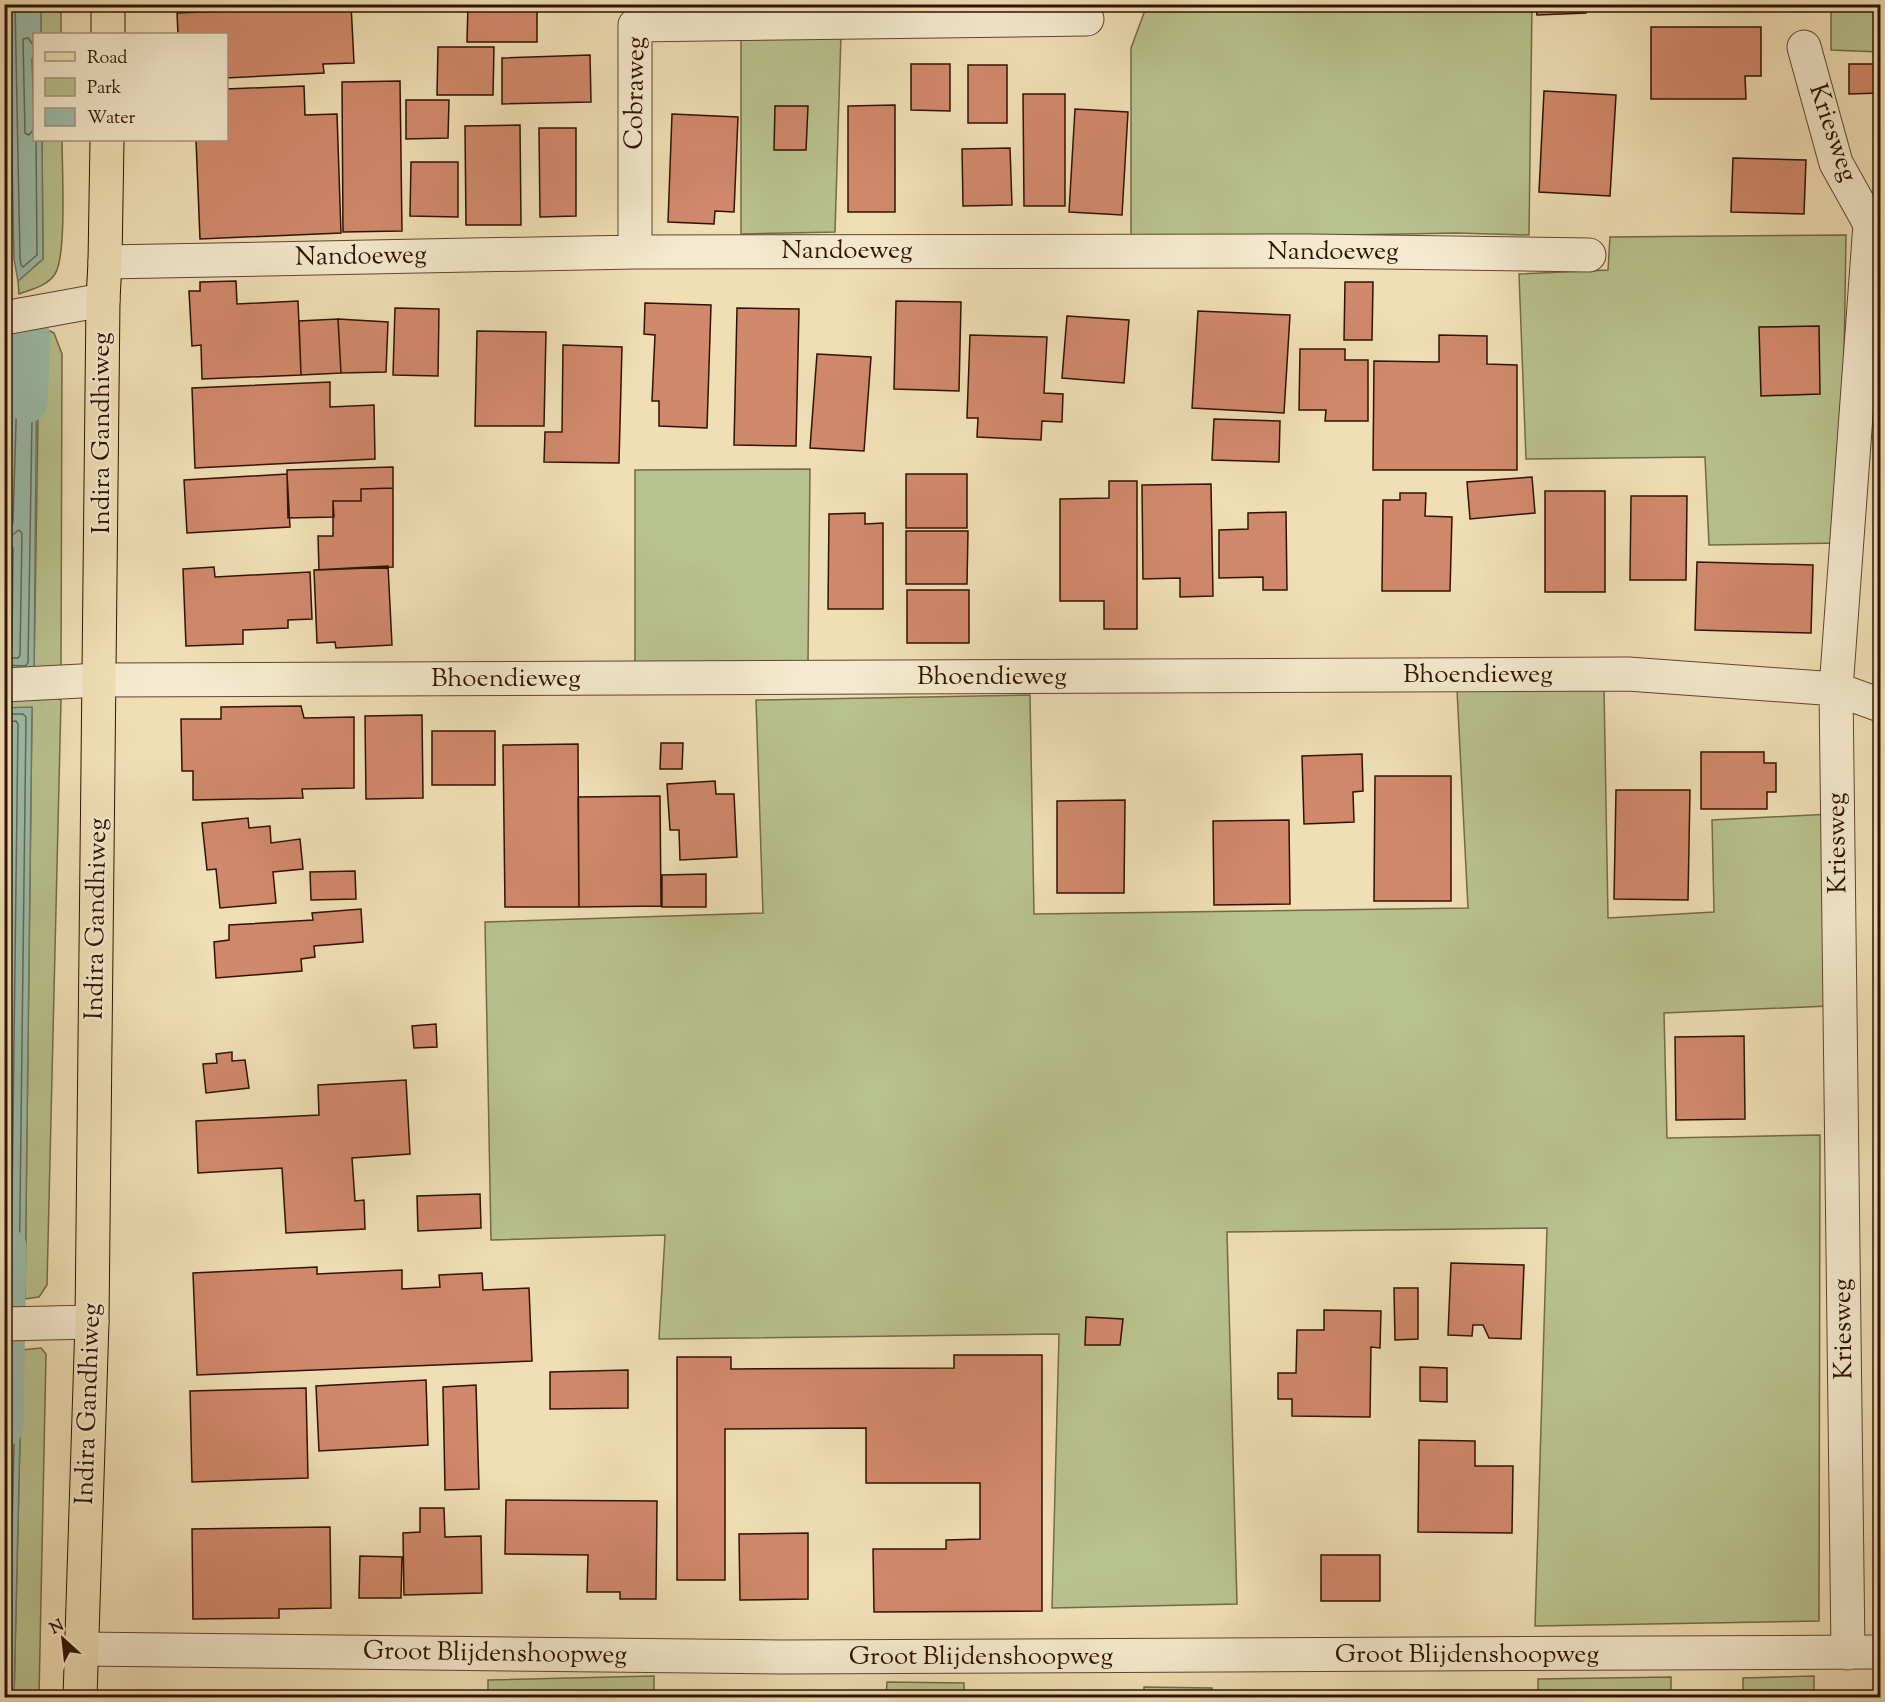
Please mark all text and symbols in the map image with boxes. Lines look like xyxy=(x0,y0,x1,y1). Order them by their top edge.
legend xyxy=(33,33,228,141)
street label: Cobraweg xyxy=(617,36,655,150)
text: Road xyxy=(87,46,127,72)
text: Park xyxy=(87,76,122,102)
street label: Kriesweg xyxy=(1798,79,1866,187)
text: Water xyxy=(87,106,136,132)
street label: Nandoeweg xyxy=(781,233,913,270)
street label: Nandoeweg xyxy=(1267,234,1399,271)
street label: Nandoeweg xyxy=(295,237,427,277)
street label: Indira Gandhiweg xyxy=(84,332,121,534)
street label: Bhoendieweg xyxy=(1403,657,1553,694)
street label: Bhoendieweg xyxy=(917,659,1067,696)
street label: Bhoendieweg xyxy=(431,661,581,698)
street label: Kriesweg xyxy=(1819,792,1857,894)
street label: Indira Gandhiweg xyxy=(77,818,117,1020)
street label: Kriesweg xyxy=(1825,1278,1863,1380)
street label: Indira Gandhiweg xyxy=(67,1302,111,1506)
north arrow xyxy=(33,1609,93,1669)
text: N xyxy=(46,1615,68,1641)
street label: Groot Blijdenshoopweg xyxy=(363,1633,627,1675)
street label: Groot Blijdenshoopweg xyxy=(1335,1637,1599,1674)
street label: Groot Blijdenshoopweg xyxy=(849,1639,1113,1676)

